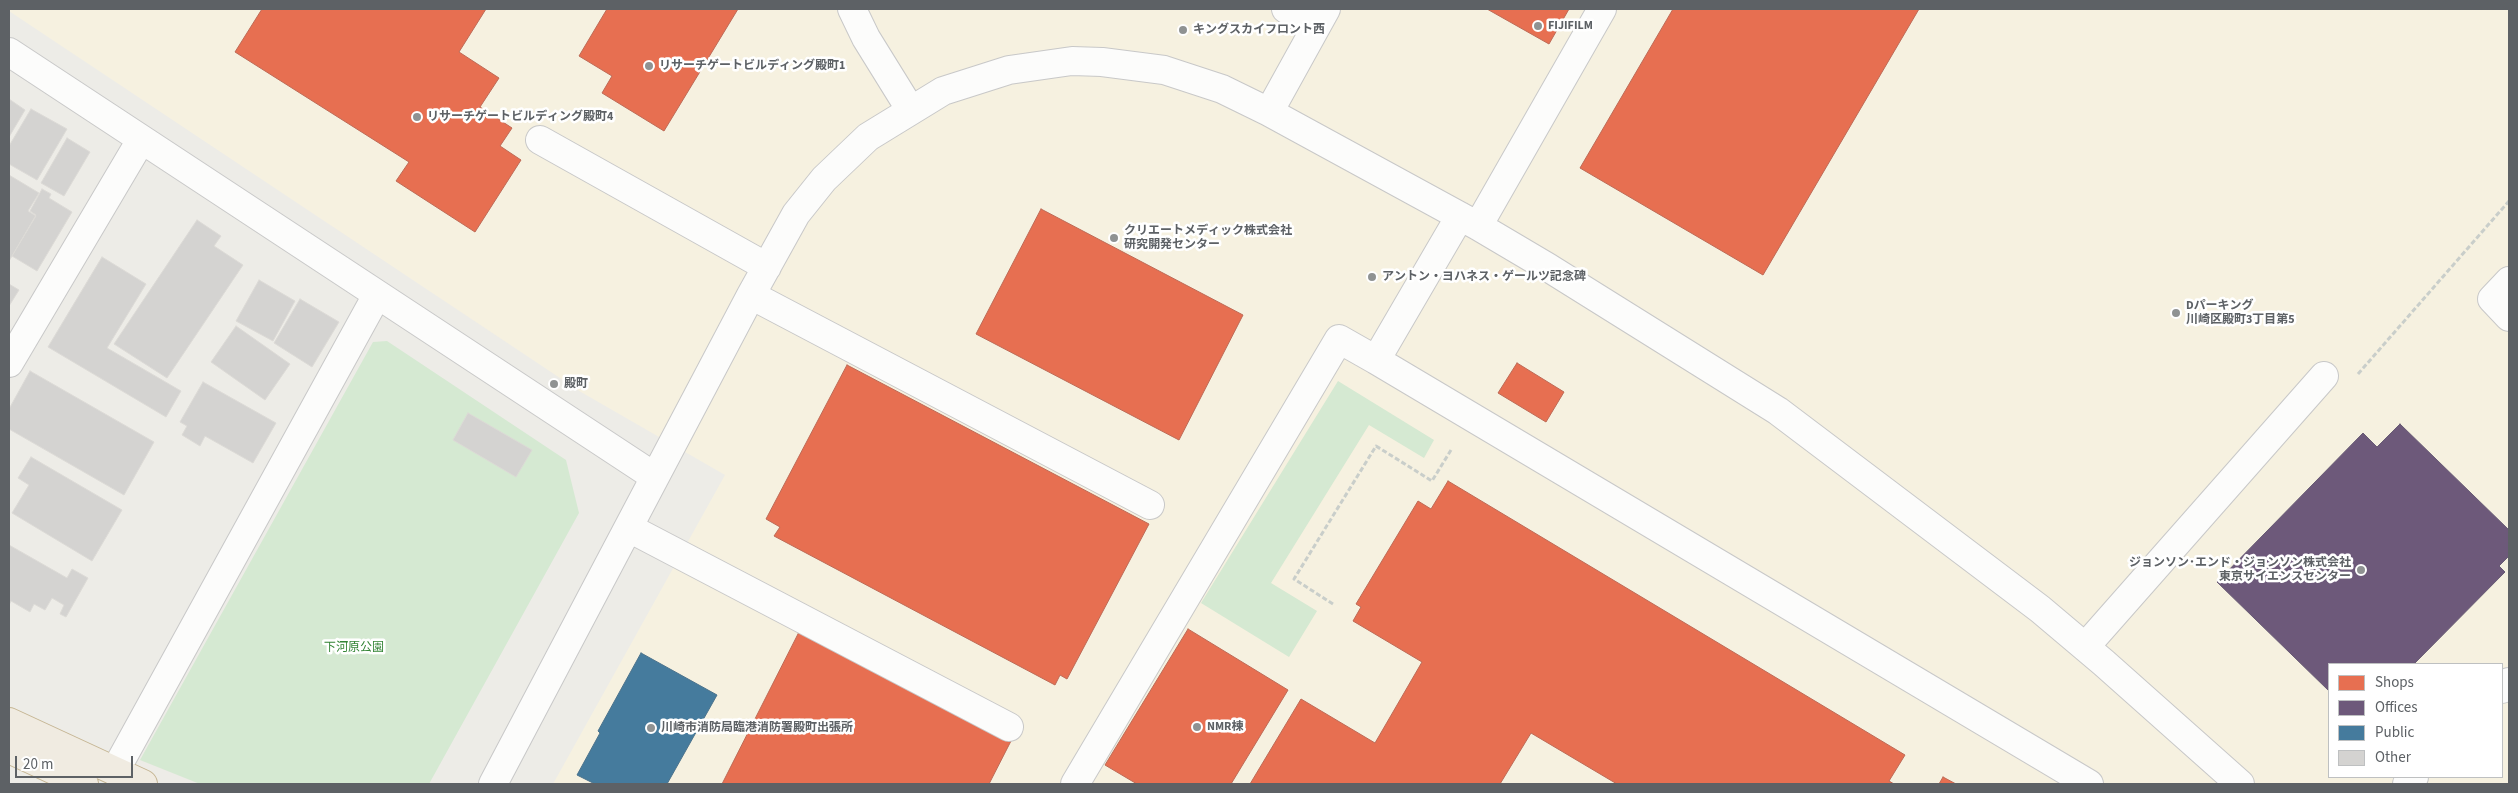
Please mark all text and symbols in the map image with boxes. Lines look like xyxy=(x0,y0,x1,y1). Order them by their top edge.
place label: FIJIFILM xyxy=(1548,19,1593,33)
marker: FIJIFILM xyxy=(1532,20,1544,32)
place label: キングスカイフロント西 xyxy=(1193,23,1325,37)
marker: キングスカイフロント西 xyxy=(1177,24,1189,36)
place label: リサーチゲートビルディング殿町1 xyxy=(659,59,845,73)
marker: リサーチゲートビルディング殿町1 xyxy=(643,60,655,72)
place label: リサーチゲートビルディング殿町4 xyxy=(427,110,613,124)
marker: リサーチゲートビルディング殿町4 xyxy=(411,111,423,123)
place label: クリエートメディック株式会社 研究開発センター xyxy=(1124,224,1292,252)
marker: クリエートメディック株式会社 研究開発センター xyxy=(1108,232,1120,244)
place label: アントン・ヨハネス・ゲールツ記念碑 xyxy=(1382,270,1586,284)
marker: アントン・ヨハネス・ゲールツ記念碑 xyxy=(1366,271,1378,283)
place label: Dパーキング 川崎区殿町3丁目第5 xyxy=(2186,299,2295,327)
marker: Dパーキング 川崎区殿町3丁目第5 xyxy=(2170,307,2182,319)
place label: 殿町 xyxy=(564,377,588,391)
marker: 殿町 xyxy=(548,378,560,390)
place label: ジョンソン･エンド・ジョンソン株式会社 東京サイエンスセンター xyxy=(2129,556,2351,584)
marker: ジョンソン･エンド・ジョンソン株式会社 東京サイエンスセンター xyxy=(2355,564,2367,576)
park label: 下河原公園 xyxy=(324,641,384,655)
legend xyxy=(2328,663,2503,778)
text: Shops xyxy=(2375,672,2414,693)
text: Offices xyxy=(2375,697,2418,718)
place label: NMR棟 xyxy=(1207,720,1243,734)
place label: 川崎市消防局臨港消防署殿町出張所 xyxy=(661,721,853,735)
marker: NMR棟 xyxy=(1191,721,1203,733)
marker: 川崎市消防局臨港消防署殿町出張所 xyxy=(645,722,657,734)
text: Public xyxy=(2375,722,2414,743)
scale bar xyxy=(18,746,135,778)
text: Other xyxy=(2375,747,2411,768)
text: 20 m xyxy=(23,754,53,775)

